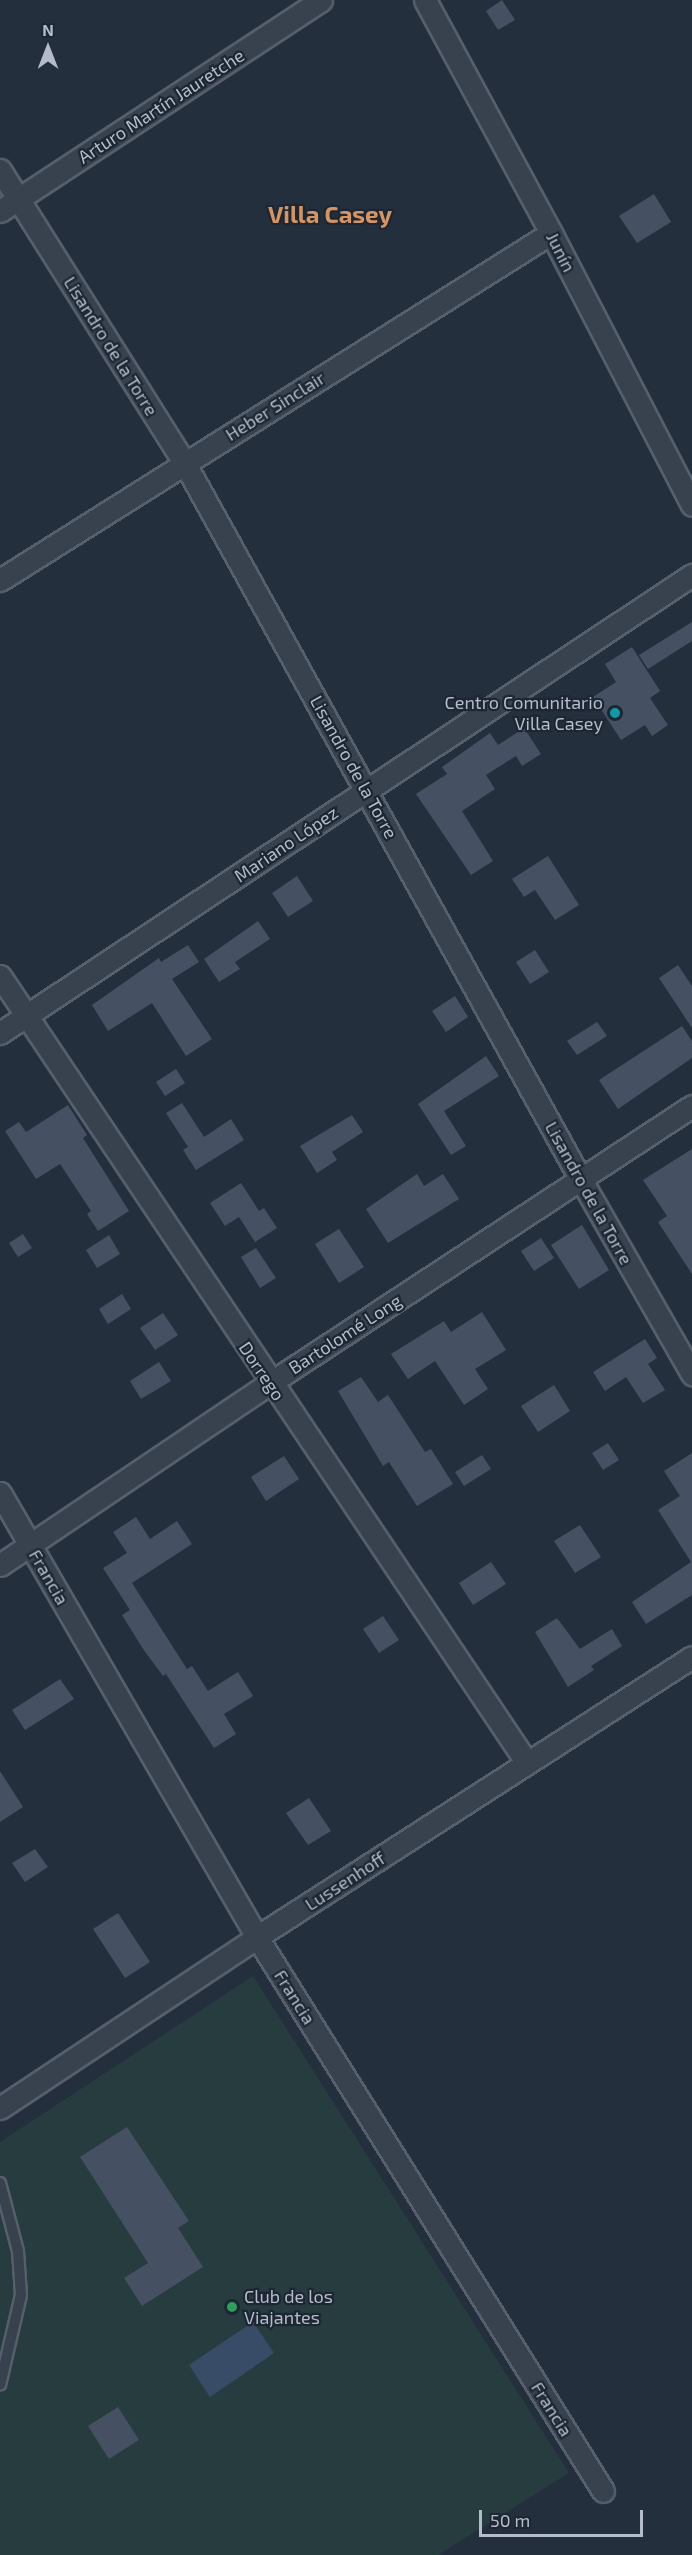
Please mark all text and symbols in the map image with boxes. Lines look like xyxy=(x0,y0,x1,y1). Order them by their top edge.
north arrow xyxy=(18,18,78,78)
text: N xyxy=(42,20,54,39)
street label: Arturo Martín Jauretche xyxy=(74,44,248,168)
district label: Villa Casey xyxy=(268,200,392,228)
street label: Junín xyxy=(542,228,580,276)
street label: Lisandro de la Torre xyxy=(59,272,163,420)
street label: Heber Sinclair xyxy=(221,367,329,445)
street label: Lisandro de la Torre xyxy=(306,692,402,842)
place label: Centro Comunitario Villa Casey xyxy=(444,692,603,734)
marker: Centro Comunitario Villa Casey xyxy=(608,706,622,720)
street label: Mariano López xyxy=(230,801,342,887)
street label: Lisandro de la Torre xyxy=(541,1118,637,1268)
street label: Bartolomé Long xyxy=(284,1289,406,1379)
street label: Dorrego xyxy=(235,1338,289,1404)
street label: Francia xyxy=(25,1546,73,1608)
street label: Lussenhoff xyxy=(301,1847,389,1915)
street label: Francia xyxy=(270,1966,320,2028)
place label: Club de los Viajantes xyxy=(244,2286,333,2328)
marker: Club de los Viajantes xyxy=(225,2300,239,2314)
street label: Francia xyxy=(527,2378,577,2440)
scale bar xyxy=(482,2498,646,2536)
text: 50 m xyxy=(490,2509,530,2531)

